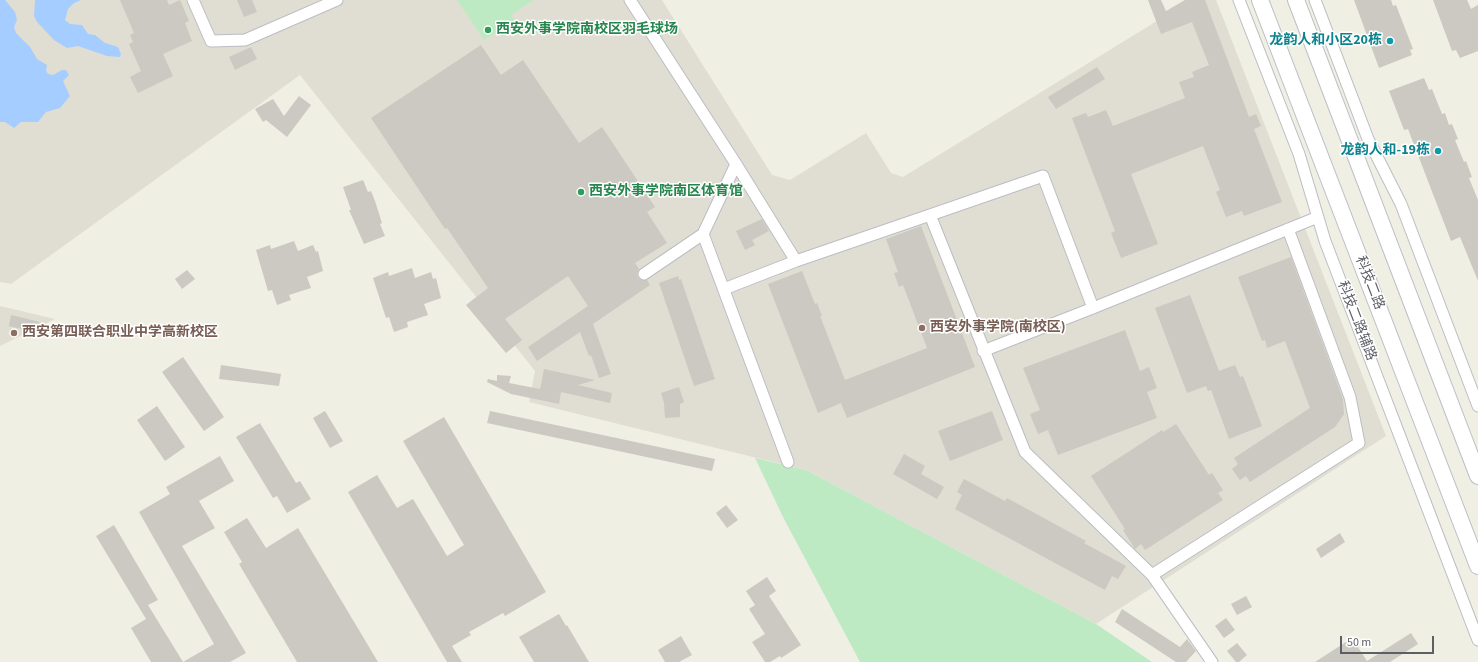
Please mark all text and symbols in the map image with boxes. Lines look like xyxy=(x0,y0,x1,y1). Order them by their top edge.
place label: 西安外事学院南校区羽毛球场 xyxy=(496,22,678,38)
marker: 西安外事学院南校区羽毛球场 xyxy=(483,25,493,35)
place label: 龙韵人和小区20栋 xyxy=(1269,33,1382,49)
marker: 龙韵人和小区20栋 xyxy=(1385,36,1395,46)
place label: 龙韵人和-19栋 xyxy=(1341,143,1430,159)
marker: 龙韵人和-19栋 xyxy=(1433,146,1443,156)
place label: 西安外事学院南区体育馆 xyxy=(589,184,743,200)
marker: 西安外事学院南区体育馆 xyxy=(576,187,586,197)
street label: 科技二路 xyxy=(1351,254,1387,312)
street label: 科技二路辅路 xyxy=(1333,279,1379,363)
place label: 西安外事学院(南校区) xyxy=(930,320,1066,336)
marker: 西安外事学院(南校区) xyxy=(917,323,927,333)
place label: 西安第四联合职业中学高新校区 xyxy=(22,325,218,341)
marker: 西安第四联合职业中学高新校区 xyxy=(9,328,19,338)
scale bar xyxy=(1342,628,1436,654)
text: 50 m xyxy=(1347,634,1371,651)

